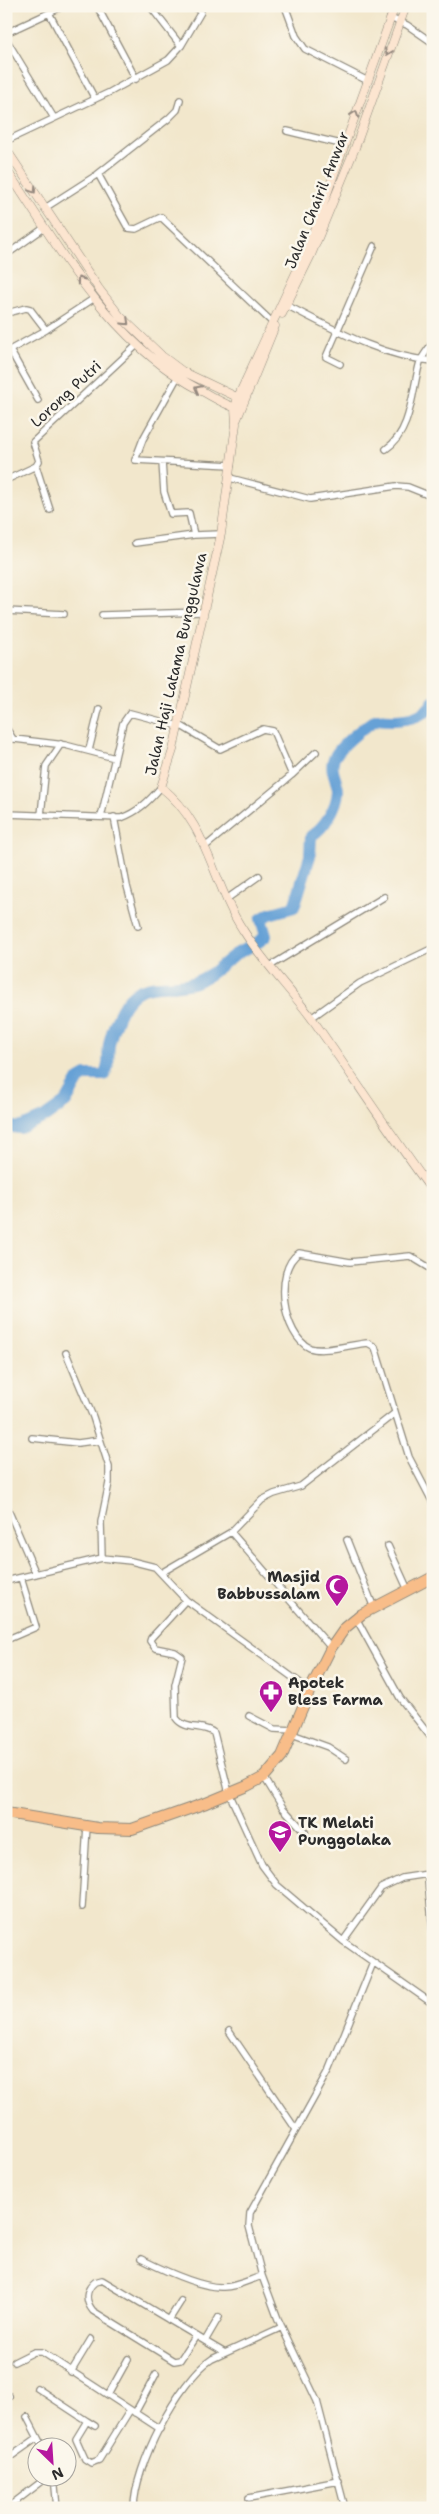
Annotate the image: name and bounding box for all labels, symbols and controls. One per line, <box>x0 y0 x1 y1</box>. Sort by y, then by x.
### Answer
one-way arrow <box>384 47 394 56</box>
one-way arrow <box>349 110 359 119</box>
street label: Jalan Chairil Anwar <box>280 128 354 272</box>
one-way arrow <box>27 184 36 194</box>
one-way arrow <box>77 276 86 285</box>
one-way arrow <box>121 317 130 326</box>
street label: Lorong Putri <box>26 356 106 432</box>
one-way arrow <box>194 385 203 395</box>
street label: Jalan Haji Latama Bunggulawa <box>141 550 212 778</box>
place label: Masjid Babbussalam <box>217 1567 320 1604</box>
mosque icon: Masjid Babbussalam <box>324 1573 350 1607</box>
place label: Apotek Bless Farma <box>288 1673 384 1710</box>
pharmacy icon: Apotek Bless Farma <box>258 1679 284 1713</box>
place label: TK Melati Punggolaka <box>298 1813 392 1850</box>
school or university icon: TK Melati Punggolaka <box>267 1819 293 1853</box>
north arrow <box>28 2436 78 2486</box>
text: N <box>49 2463 66 2484</box>

